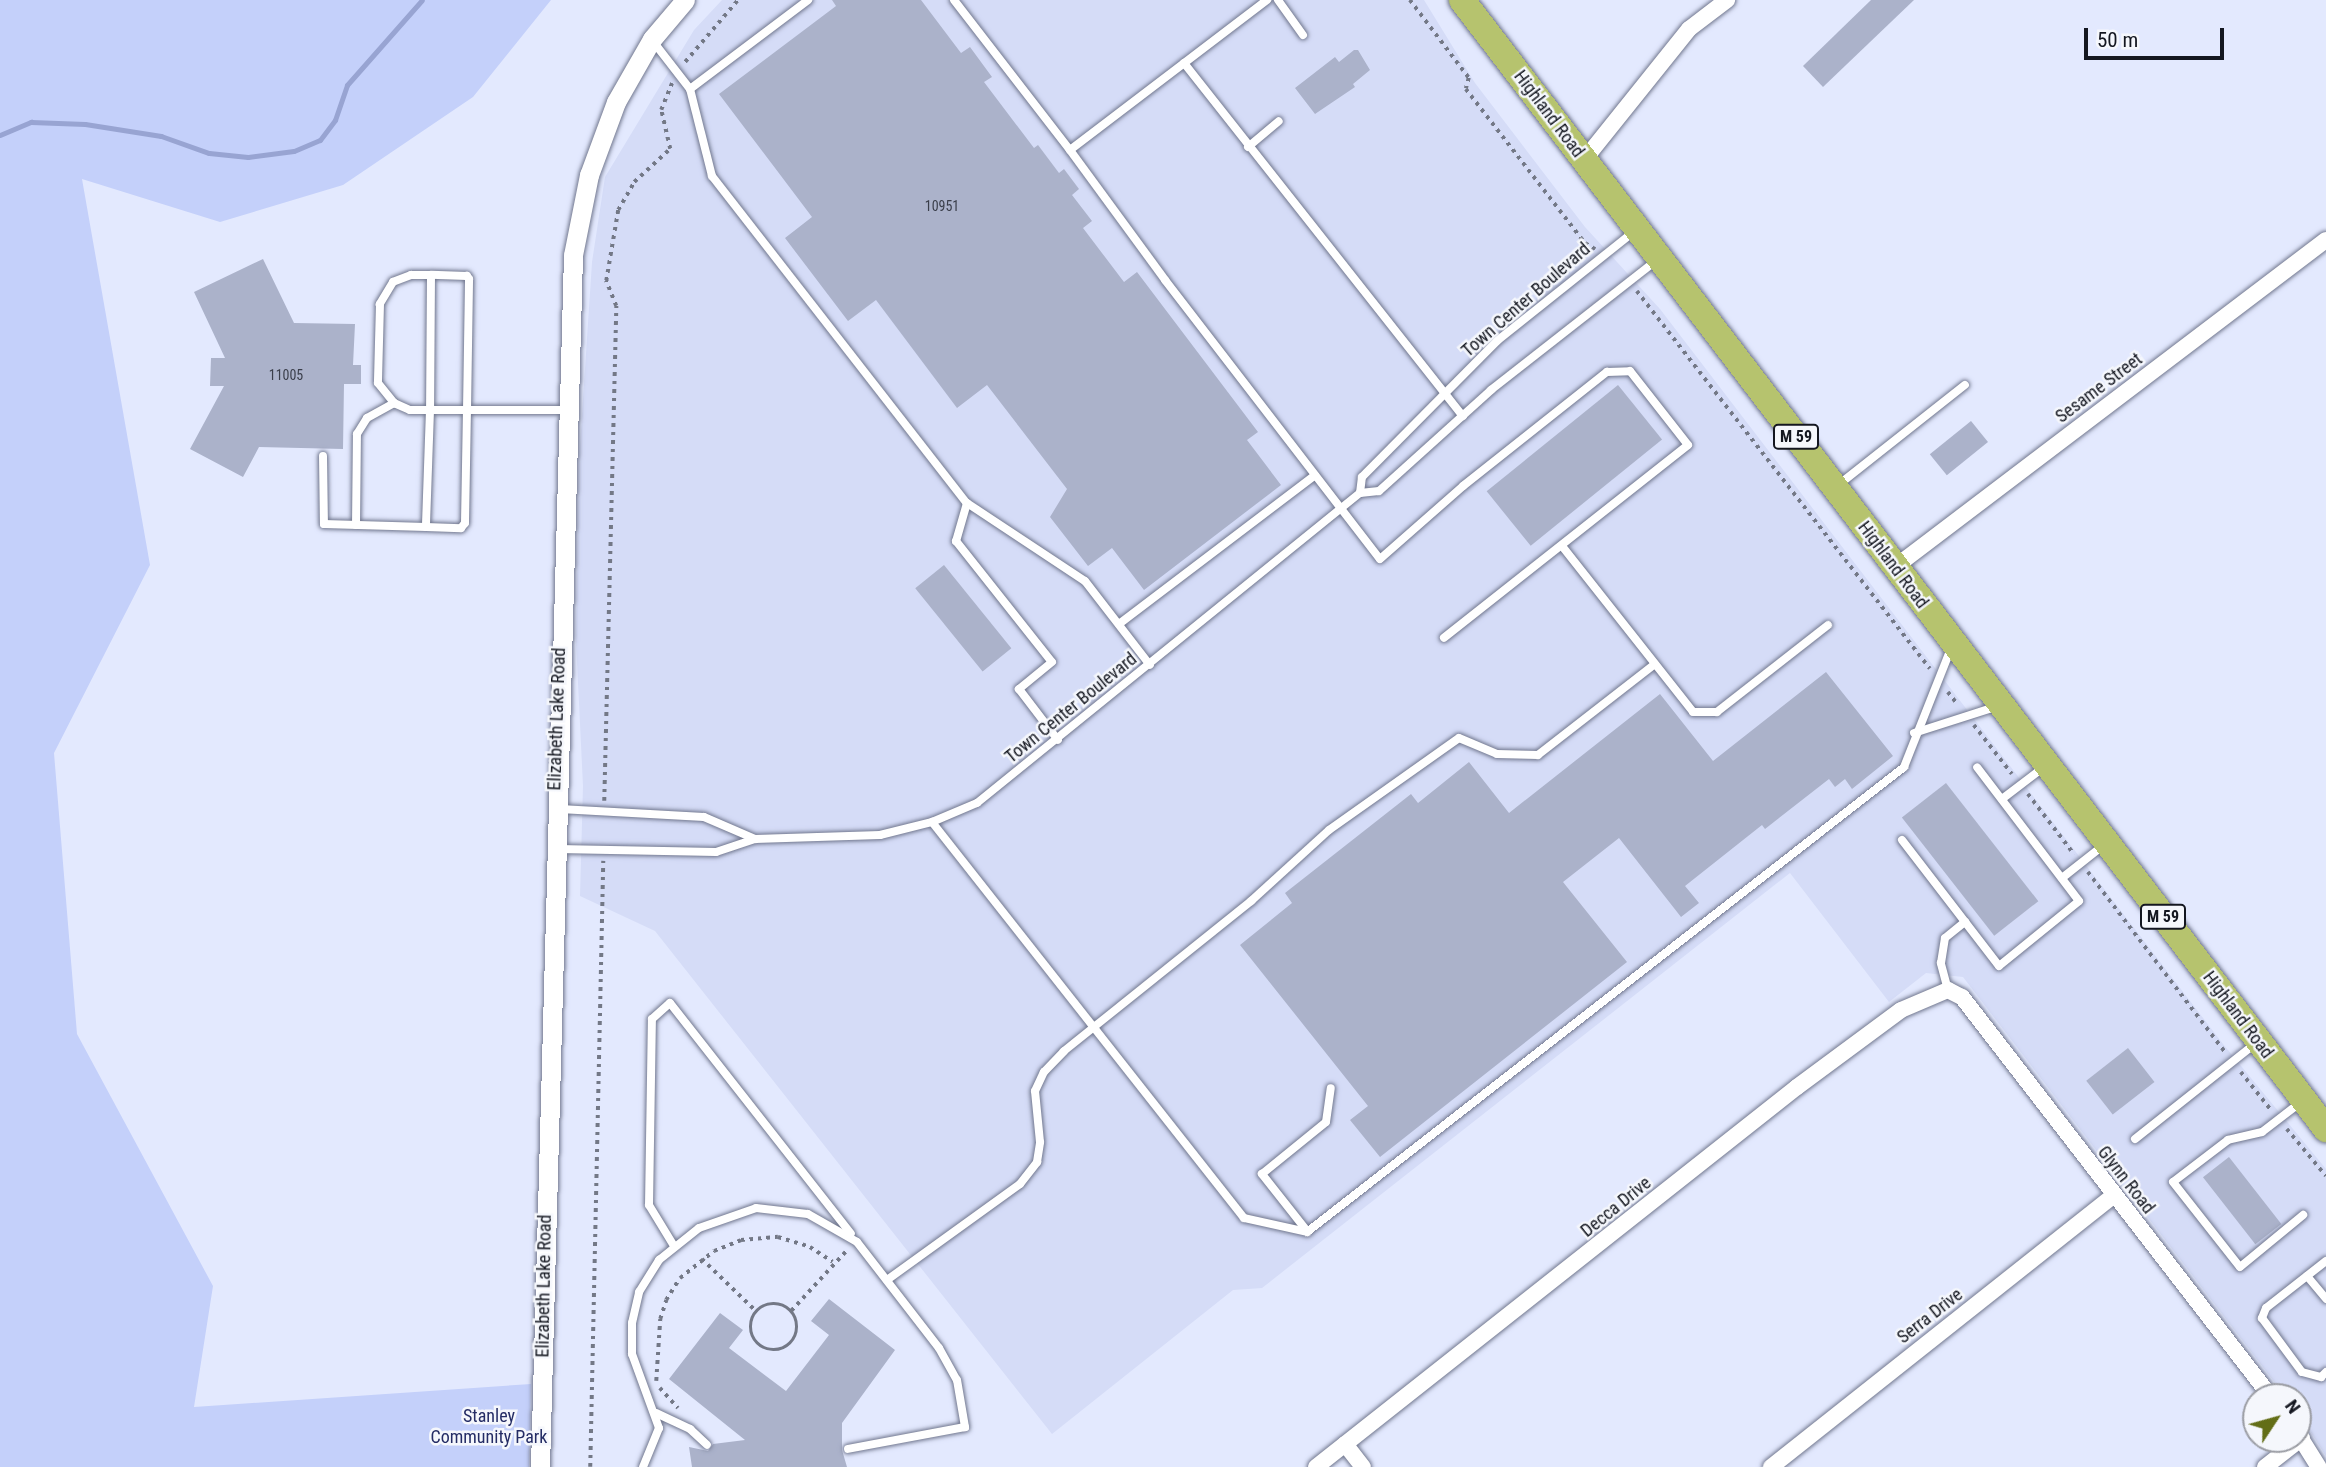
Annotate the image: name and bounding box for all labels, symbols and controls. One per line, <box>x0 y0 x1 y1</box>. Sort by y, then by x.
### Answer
scale bar <box>2088 14 2228 58</box>
text: 50 m <box>2097 28 2138 52</box>
street label: Highland Road <box>1509 66 1589 162</box>
house number: 10951 <box>925 198 959 214</box>
street label: Town Center Boulevard <box>1457 238 1595 362</box>
street label: Sesame Street <box>2051 348 2147 428</box>
house number: 11005 <box>269 367 303 383</box>
road number: M 59 <box>1772 424 1820 450</box>
street label: Highland Road <box>1853 517 1933 613</box>
street label: Elizabeth Lake Road <box>544 647 570 791</box>
street label: Town Center Boulevard <box>1001 648 1141 768</box>
road number: M 59 <box>2138 904 2188 930</box>
street label: Highland Road <box>2198 967 2278 1063</box>
street label: Glynn Road <box>2093 1142 2159 1218</box>
street label: Decca Drive <box>1577 1172 1655 1242</box>
street label: Elizabeth Lake Road <box>532 1214 556 1358</box>
street label: Serra Drive <box>1893 1284 1967 1348</box>
north arrow <box>2242 1383 2312 1453</box>
text: N <box>2280 1395 2305 1418</box>
park label: Stanley Community Park <box>431 1406 547 1448</box>

